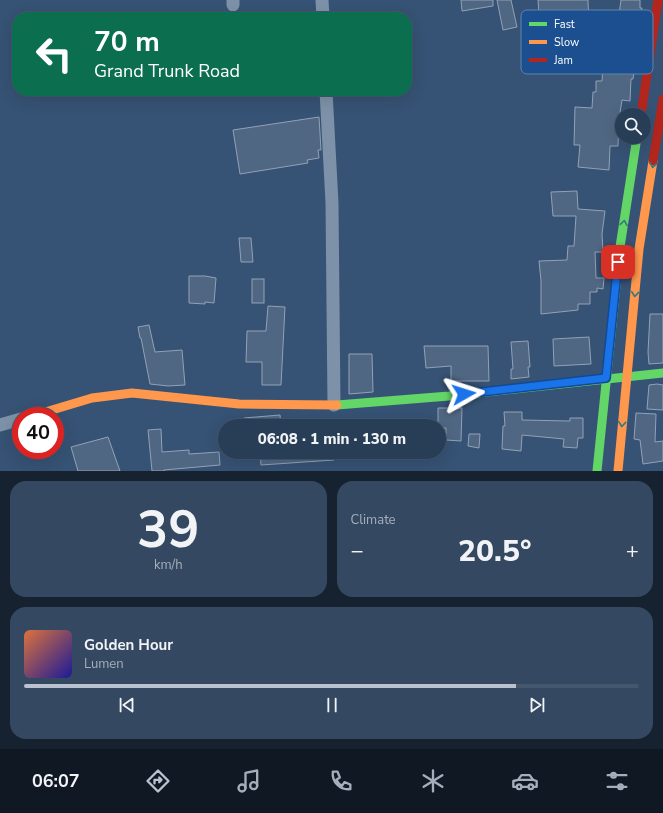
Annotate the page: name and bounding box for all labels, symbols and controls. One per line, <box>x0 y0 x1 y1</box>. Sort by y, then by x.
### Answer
legend <box>521 10 653 74</box>
text: Fast <box>554 17 575 32</box>
text: 70 m <box>94 23 160 61</box>
icon: left <box>28 28 80 80</box>
text: Slow <box>554 35 579 50</box>
text: Jam <box>553 53 573 68</box>
text: Grand Trunk Road <box>94 59 240 83</box>
map controls <box>615 108 651 144</box>
button: search <box>615 108 651 144</box>
one-way arrow <box>649 162 658 169</box>
one-way arrow <box>619 220 627 227</box>
pin <box>601 245 635 279</box>
icon: arrive <box>607 251 629 273</box>
one-way arrow <box>631 291 640 297</box>
position arrow <box>443 373 485 415</box>
speed limit sign: 40 <box>12 407 64 459</box>
one-way arrow <box>618 420 627 427</box>
text: 06:08 · 1 min · 130 m <box>258 429 406 449</box>
text: 39 <box>137 494 199 565</box>
text: Climate <box>351 511 396 529</box>
text: 20.5° <box>458 531 531 572</box>
text: − <box>351 536 364 566</box>
text: + <box>626 536 639 566</box>
text: km/h <box>154 556 183 574</box>
text: Golden Hour <box>84 635 173 655</box>
text: Lumen <box>84 655 124 673</box>
icon: previous <box>116 694 138 716</box>
icon: pause <box>321 694 343 716</box>
icon: next <box>526 694 548 716</box>
icon: directions <box>144 767 172 795</box>
icon: music <box>235 767 263 795</box>
icon: phone <box>327 767 355 795</box>
icon: climate <box>419 767 447 795</box>
icon: car <box>511 767 539 795</box>
icon: filters <box>603 767 631 795</box>
text: 06:07 <box>32 769 80 793</box>

